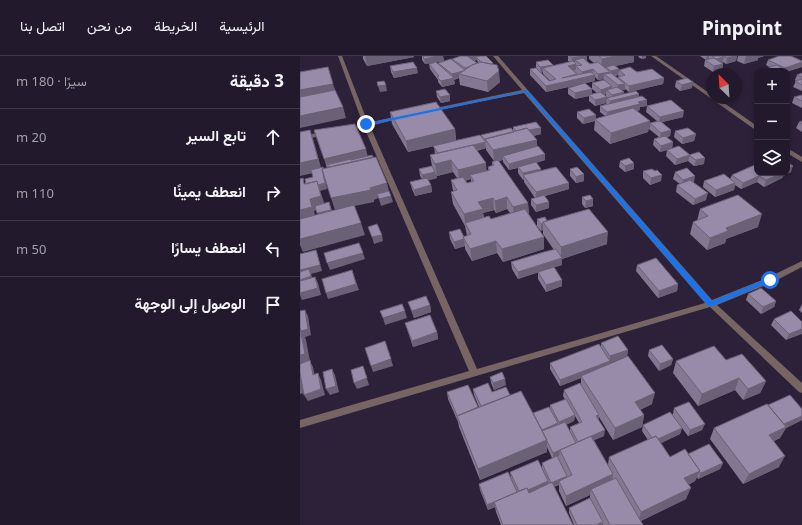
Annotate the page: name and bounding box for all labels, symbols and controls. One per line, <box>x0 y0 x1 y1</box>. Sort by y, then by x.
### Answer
text: Pinpoint <box>702 15 782 41</box>
text: اتصل بنا <box>20 16 65 35</box>
text: من نحن <box>87 16 132 35</box>
text: الخريطة <box>154 16 197 35</box>
text: الرئيسية <box>219 16 265 35</box>
north arrow <box>706 68 742 104</box>
map controls <box>754 68 790 176</box>
button: + <box>754 68 790 104</box>
text: 3 دقيقة <box>230 69 284 92</box>
text: سيرًا · 180 m <box>16 72 87 90</box>
button: − <box>754 104 790 140</box>
route end <box>357 115 375 133</box>
text: تابع السير <box>186 125 246 145</box>
icon: ahead <box>262 126 284 148</box>
text: 20 m <box>16 128 46 146</box>
button: layers <box>754 140 790 176</box>
text: انعطف يمينًا <box>173 181 246 201</box>
icon: right <box>262 182 284 204</box>
text: 110 m <box>16 184 54 202</box>
text: انعطف يسارًا <box>171 237 246 257</box>
icon: left <box>262 238 284 260</box>
text: 50 m <box>16 240 46 258</box>
route start <box>761 271 779 289</box>
text: الوصول إلى الوجهة <box>135 293 246 313</box>
icon: arrive <box>262 294 284 316</box>

